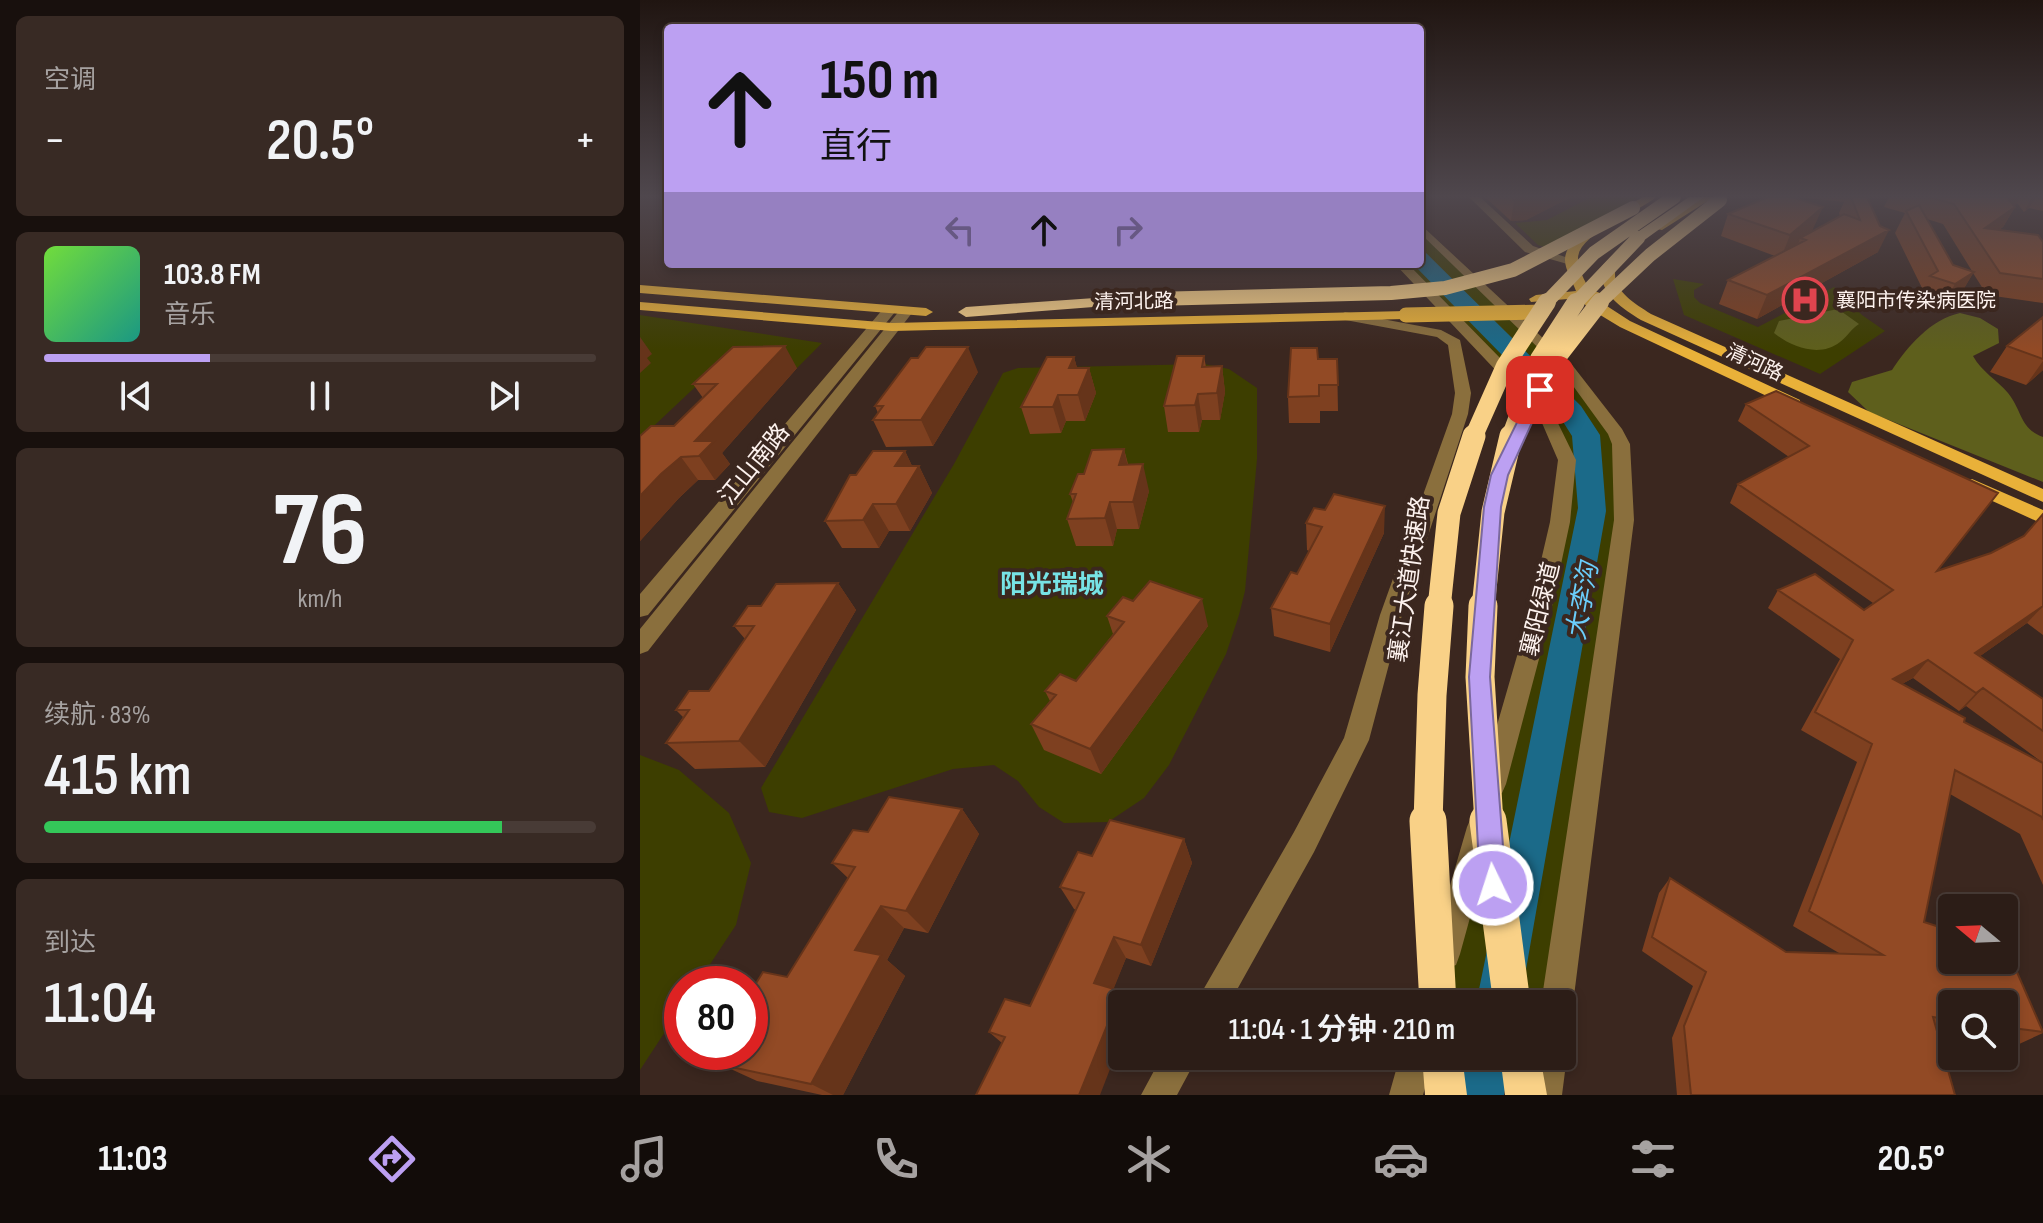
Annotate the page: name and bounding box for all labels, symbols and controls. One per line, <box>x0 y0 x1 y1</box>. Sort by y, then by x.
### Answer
text: 150 m <box>820 48 939 115</box>
icon: ahead <box>688 56 792 160</box>
text: 空调 <box>44 65 96 96</box>
text: 20.5° <box>266 105 374 177</box>
text: − <box>44 114 66 167</box>
text: + <box>574 114 596 167</box>
text: 直行 <box>820 126 892 169</box>
icon: left <box>938 208 982 252</box>
icon: ahead <box>1022 208 1066 252</box>
icon: right <box>1106 208 1150 252</box>
text: 103.8 FM <box>164 257 261 293</box>
hospital icon: 襄阳市传染病医院 <box>1781 276 1829 324</box>
street label: 清河北路 <box>1094 289 1174 315</box>
place label: 襄阳市传染病医院 <box>1836 289 1996 313</box>
text: 音乐 <box>164 300 216 331</box>
street label: 清河路 <box>1722 339 1787 386</box>
pin <box>1506 356 1574 424</box>
icon: arrive <box>1518 368 1562 412</box>
icon: previous <box>114 374 158 418</box>
icon: pause <box>298 374 342 418</box>
icon: next <box>482 374 526 418</box>
street label: 江山南路 <box>713 418 796 511</box>
text: 76 <box>273 469 367 594</box>
street label: 襄江大道快速路 <box>1383 494 1436 664</box>
water label: 大李沟 <box>1561 557 1606 642</box>
street label: 襄阳绿道 <box>1515 559 1566 659</box>
district label: 阳光瑞城 <box>1000 570 1104 601</box>
text: km/h <box>298 584 342 615</box>
text: 续航 · 83% <box>44 700 151 731</box>
text: 415 km <box>44 740 192 812</box>
position arrow <box>1451 843 1535 927</box>
north arrow <box>1938 894 2018 974</box>
map controls <box>1938 894 2018 1070</box>
text: 到达 <box>44 928 96 959</box>
speed limit sign: 80 <box>664 966 768 1070</box>
text: 11:04 <box>44 968 156 1040</box>
button: search <box>1938 990 2018 1070</box>
text: 11:04 · 1 分钟 · 210 m <box>1229 1012 1455 1048</box>
icon: directions <box>364 1131 420 1187</box>
icon: music <box>616 1131 672 1187</box>
icon: phone <box>868 1131 924 1187</box>
icon: climate <box>1121 1131 1177 1187</box>
icon: car <box>1373 1131 1429 1187</box>
icon: filters <box>1625 1131 1681 1187</box>
text: 11:03 <box>98 1138 168 1181</box>
text: 20.5° <box>1877 1138 1945 1181</box>

